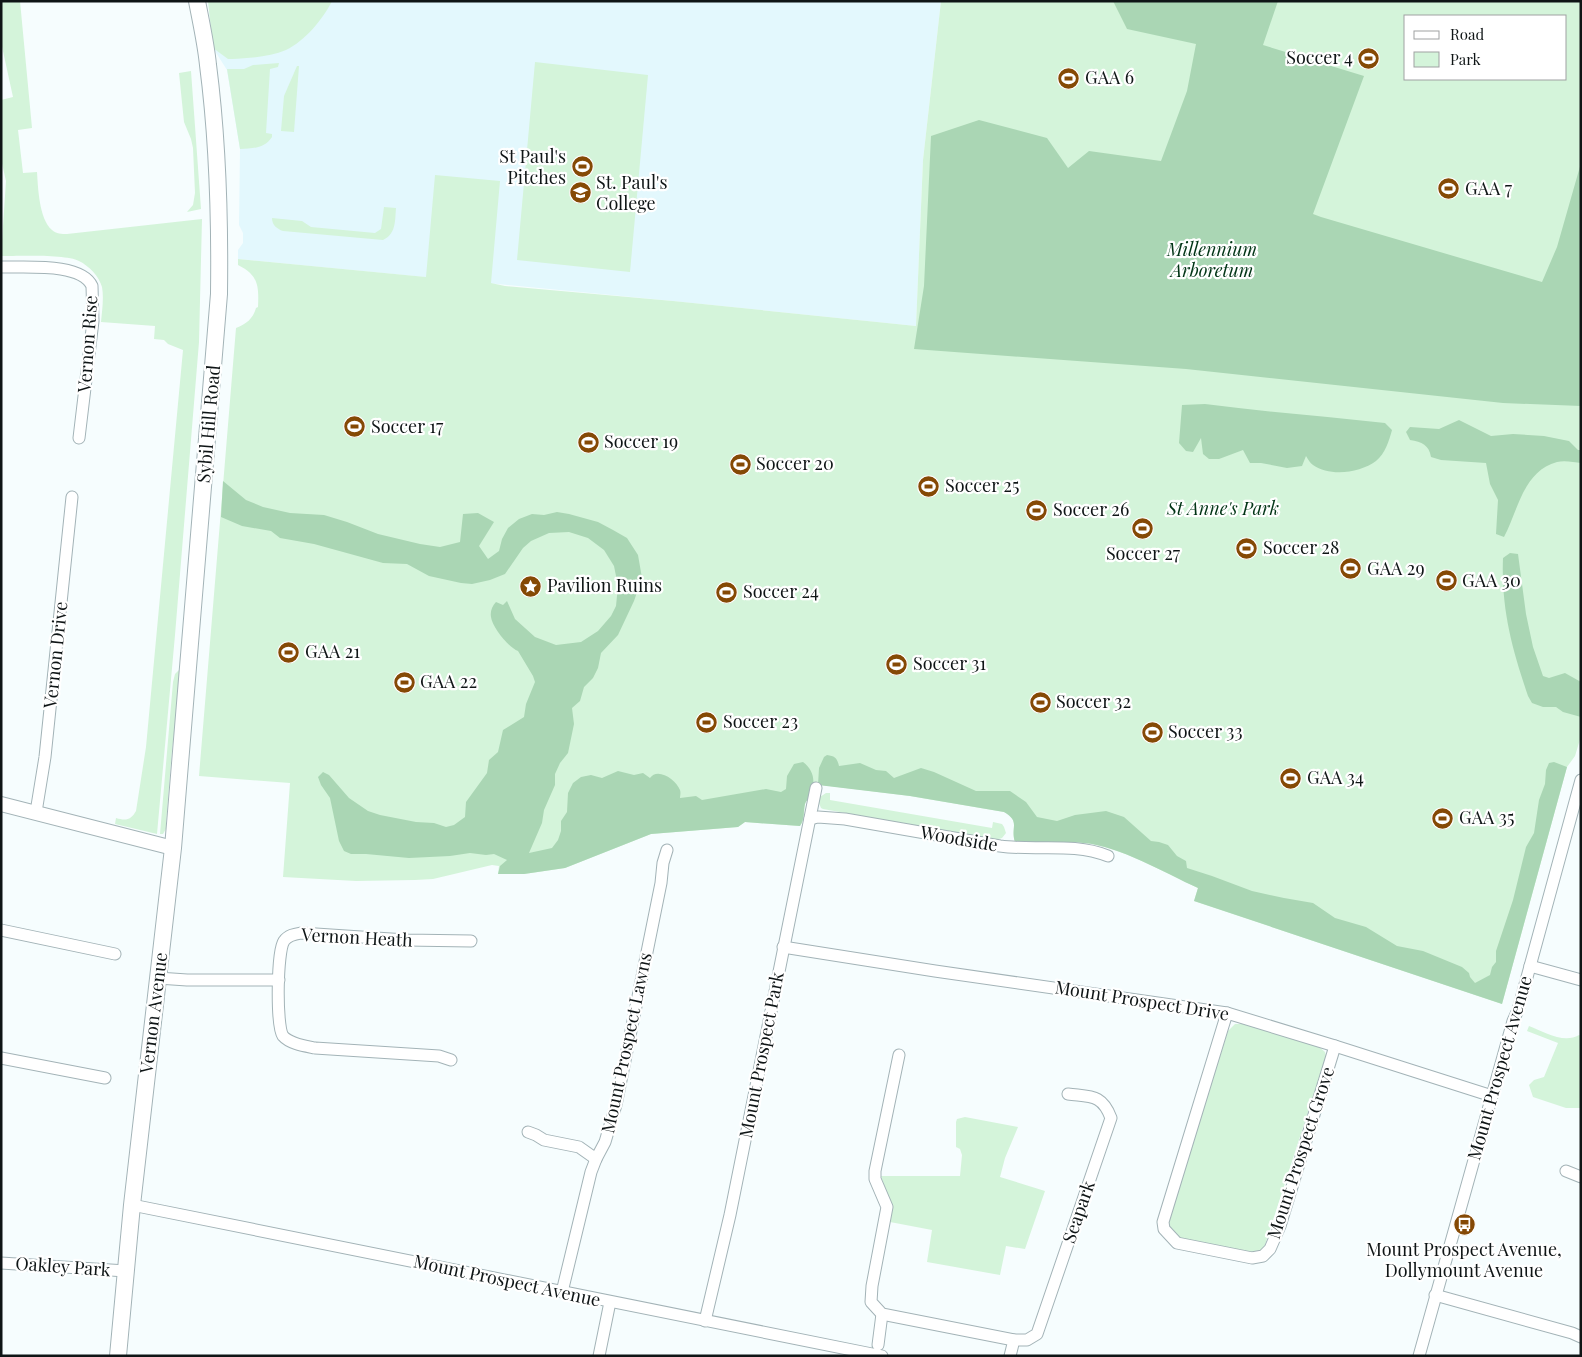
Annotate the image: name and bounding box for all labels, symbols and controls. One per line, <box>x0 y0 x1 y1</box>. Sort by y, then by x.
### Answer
legend <box>1404 15 1567 80</box>
text: Road <box>1450 24 1484 44</box>
place label: Soccer 4 <box>1286 45 1353 69</box>
sports icon: Soccer 4 <box>1357 46 1381 70</box>
text: Park <box>1450 49 1482 69</box>
place label: GAA 6 <box>1085 65 1134 89</box>
sports icon: GAA 6 <box>1057 66 1081 90</box>
place label: St Paul's Pitches <box>499 144 566 189</box>
sports icon: St Paul's Pitches <box>570 155 594 179</box>
place label: St. Paul's College <box>596 170 668 215</box>
place label: GAA 7 <box>1465 176 1513 200</box>
sports icon: GAA 7 <box>1437 177 1461 201</box>
school or university icon: St. Paul's College <box>568 181 592 205</box>
park label: Millennium Arboretum <box>1166 237 1257 282</box>
street label: Vernon Rise <box>72 295 102 394</box>
street label: Sybil Hill Road <box>191 363 225 484</box>
place label: Soccer 17 <box>371 414 444 438</box>
sports icon: Soccer 17 <box>343 415 367 439</box>
place label: Soccer 19 <box>604 429 678 453</box>
sports icon: Soccer 19 <box>576 430 600 454</box>
place label: Soccer 20 <box>756 451 834 475</box>
sports icon: Soccer 20 <box>728 452 752 476</box>
place label: Soccer 25 <box>945 473 1019 497</box>
sports icon: Soccer 25 <box>917 474 941 498</box>
park label: St Anne's Park <box>1166 496 1279 520</box>
place label: Soccer 26 <box>1053 497 1129 521</box>
sports icon: Soccer 26 <box>1025 498 1049 522</box>
sports icon: Soccer 27 <box>1131 517 1155 541</box>
place label: Soccer 28 <box>1263 535 1339 559</box>
sports icon: Soccer 28 <box>1235 536 1259 560</box>
place label: Soccer 27 <box>1106 541 1181 565</box>
place label: GAA 29 <box>1367 556 1425 580</box>
sports icon: GAA 29 <box>1339 557 1363 581</box>
place label: GAA 30 <box>1462 568 1521 592</box>
sports icon: GAA 30 <box>1434 569 1458 593</box>
place label: Pavilion Ruins <box>547 573 662 597</box>
place icon: Pavilion Ruins <box>519 574 543 598</box>
place label: Soccer 24 <box>743 579 819 603</box>
sports icon: Soccer 24 <box>715 580 739 604</box>
street label: Vernon Drive <box>37 600 73 710</box>
place label: GAA 21 <box>305 639 360 663</box>
sports icon: GAA 21 <box>277 640 301 664</box>
place label: Soccer 31 <box>913 651 986 675</box>
sports icon: Soccer 31 <box>885 652 909 676</box>
place label: GAA 22 <box>420 669 477 693</box>
sports icon: GAA 22 <box>392 670 416 694</box>
place label: Soccer 32 <box>1056 689 1131 713</box>
sports icon: Soccer 32 <box>1028 690 1052 714</box>
place label: Soccer 23 <box>723 709 798 733</box>
sports icon: Soccer 23 <box>695 710 719 734</box>
place label: Soccer 33 <box>1168 719 1243 743</box>
sports icon: Soccer 33 <box>1140 720 1164 744</box>
place label: GAA 34 <box>1307 765 1364 789</box>
sports icon: GAA 34 <box>1279 766 1303 790</box>
place label: GAA 35 <box>1459 805 1514 829</box>
sports icon: GAA 35 <box>1431 806 1455 830</box>
street label: Woodside <box>918 819 1000 857</box>
street label: Vernon Heath <box>300 922 414 952</box>
street label: Mount Prospect Lawns <box>595 950 657 1135</box>
street label: Vernon Avenue <box>134 951 172 1076</box>
street label: Mount Prospect Park <box>733 970 789 1140</box>
street label: Mount Prospect Avenue <box>1461 973 1537 1163</box>
street label: Mount Prospect Drive <box>1053 974 1231 1026</box>
street label: Mount Prospect Grove <box>1261 1064 1339 1242</box>
street label: Seapark <box>1056 1177 1100 1246</box>
bus stop icon: Mount Prospect Avenue, Dollymount Avenue <box>1452 1213 1476 1237</box>
place label: Mount Prospect Avenue, Dollymount Avenue <box>1366 1237 1562 1282</box>
street label: Mount Prospect Avenue <box>411 1248 603 1312</box>
street label: Oakley Park <box>15 1251 112 1281</box>

